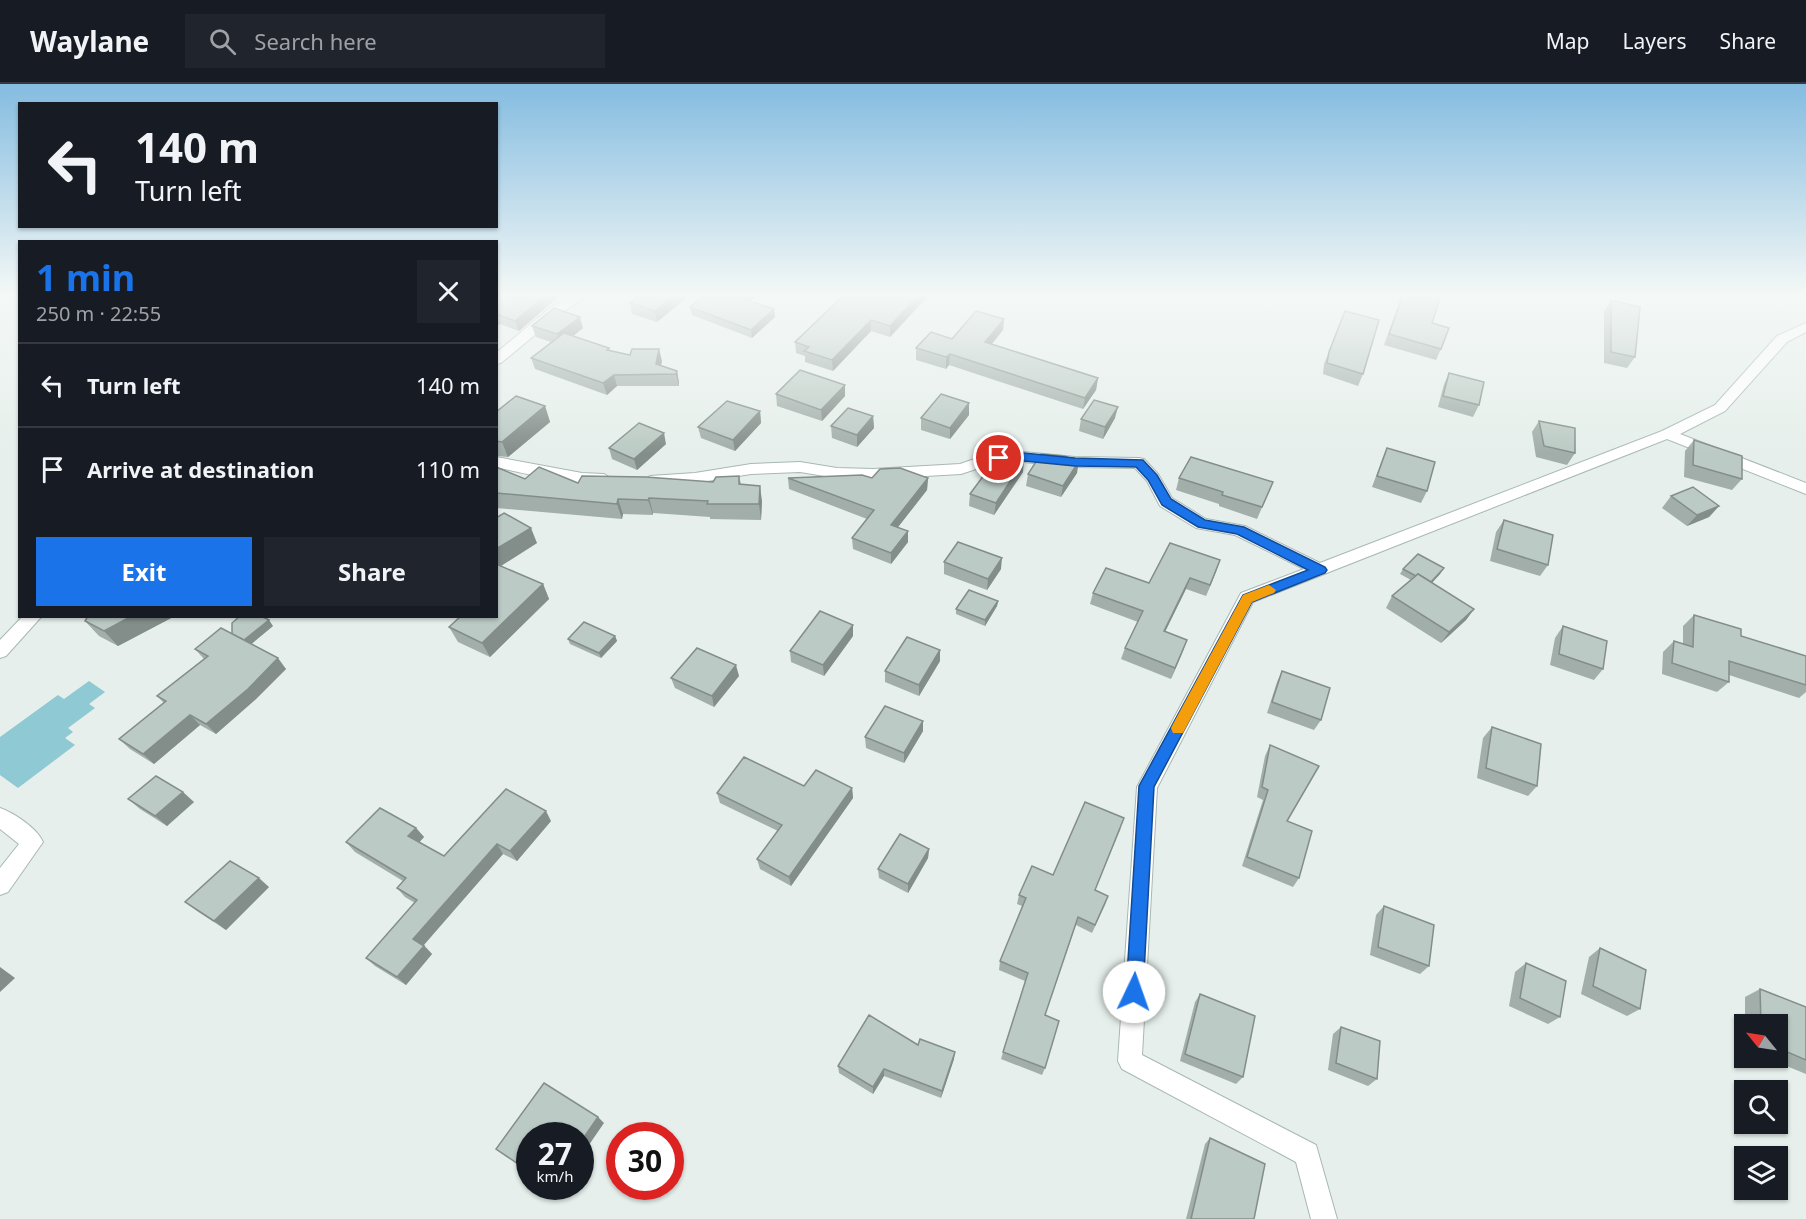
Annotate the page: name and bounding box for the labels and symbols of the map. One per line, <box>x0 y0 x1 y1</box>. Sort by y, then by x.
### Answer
pin <box>973 432 1024 483</box>
position arrow <box>1102 960 1166 1024</box>
north arrow <box>1734 1014 1788 1068</box>
speed limit sign: 30 <box>606 1122 684 1200</box>

